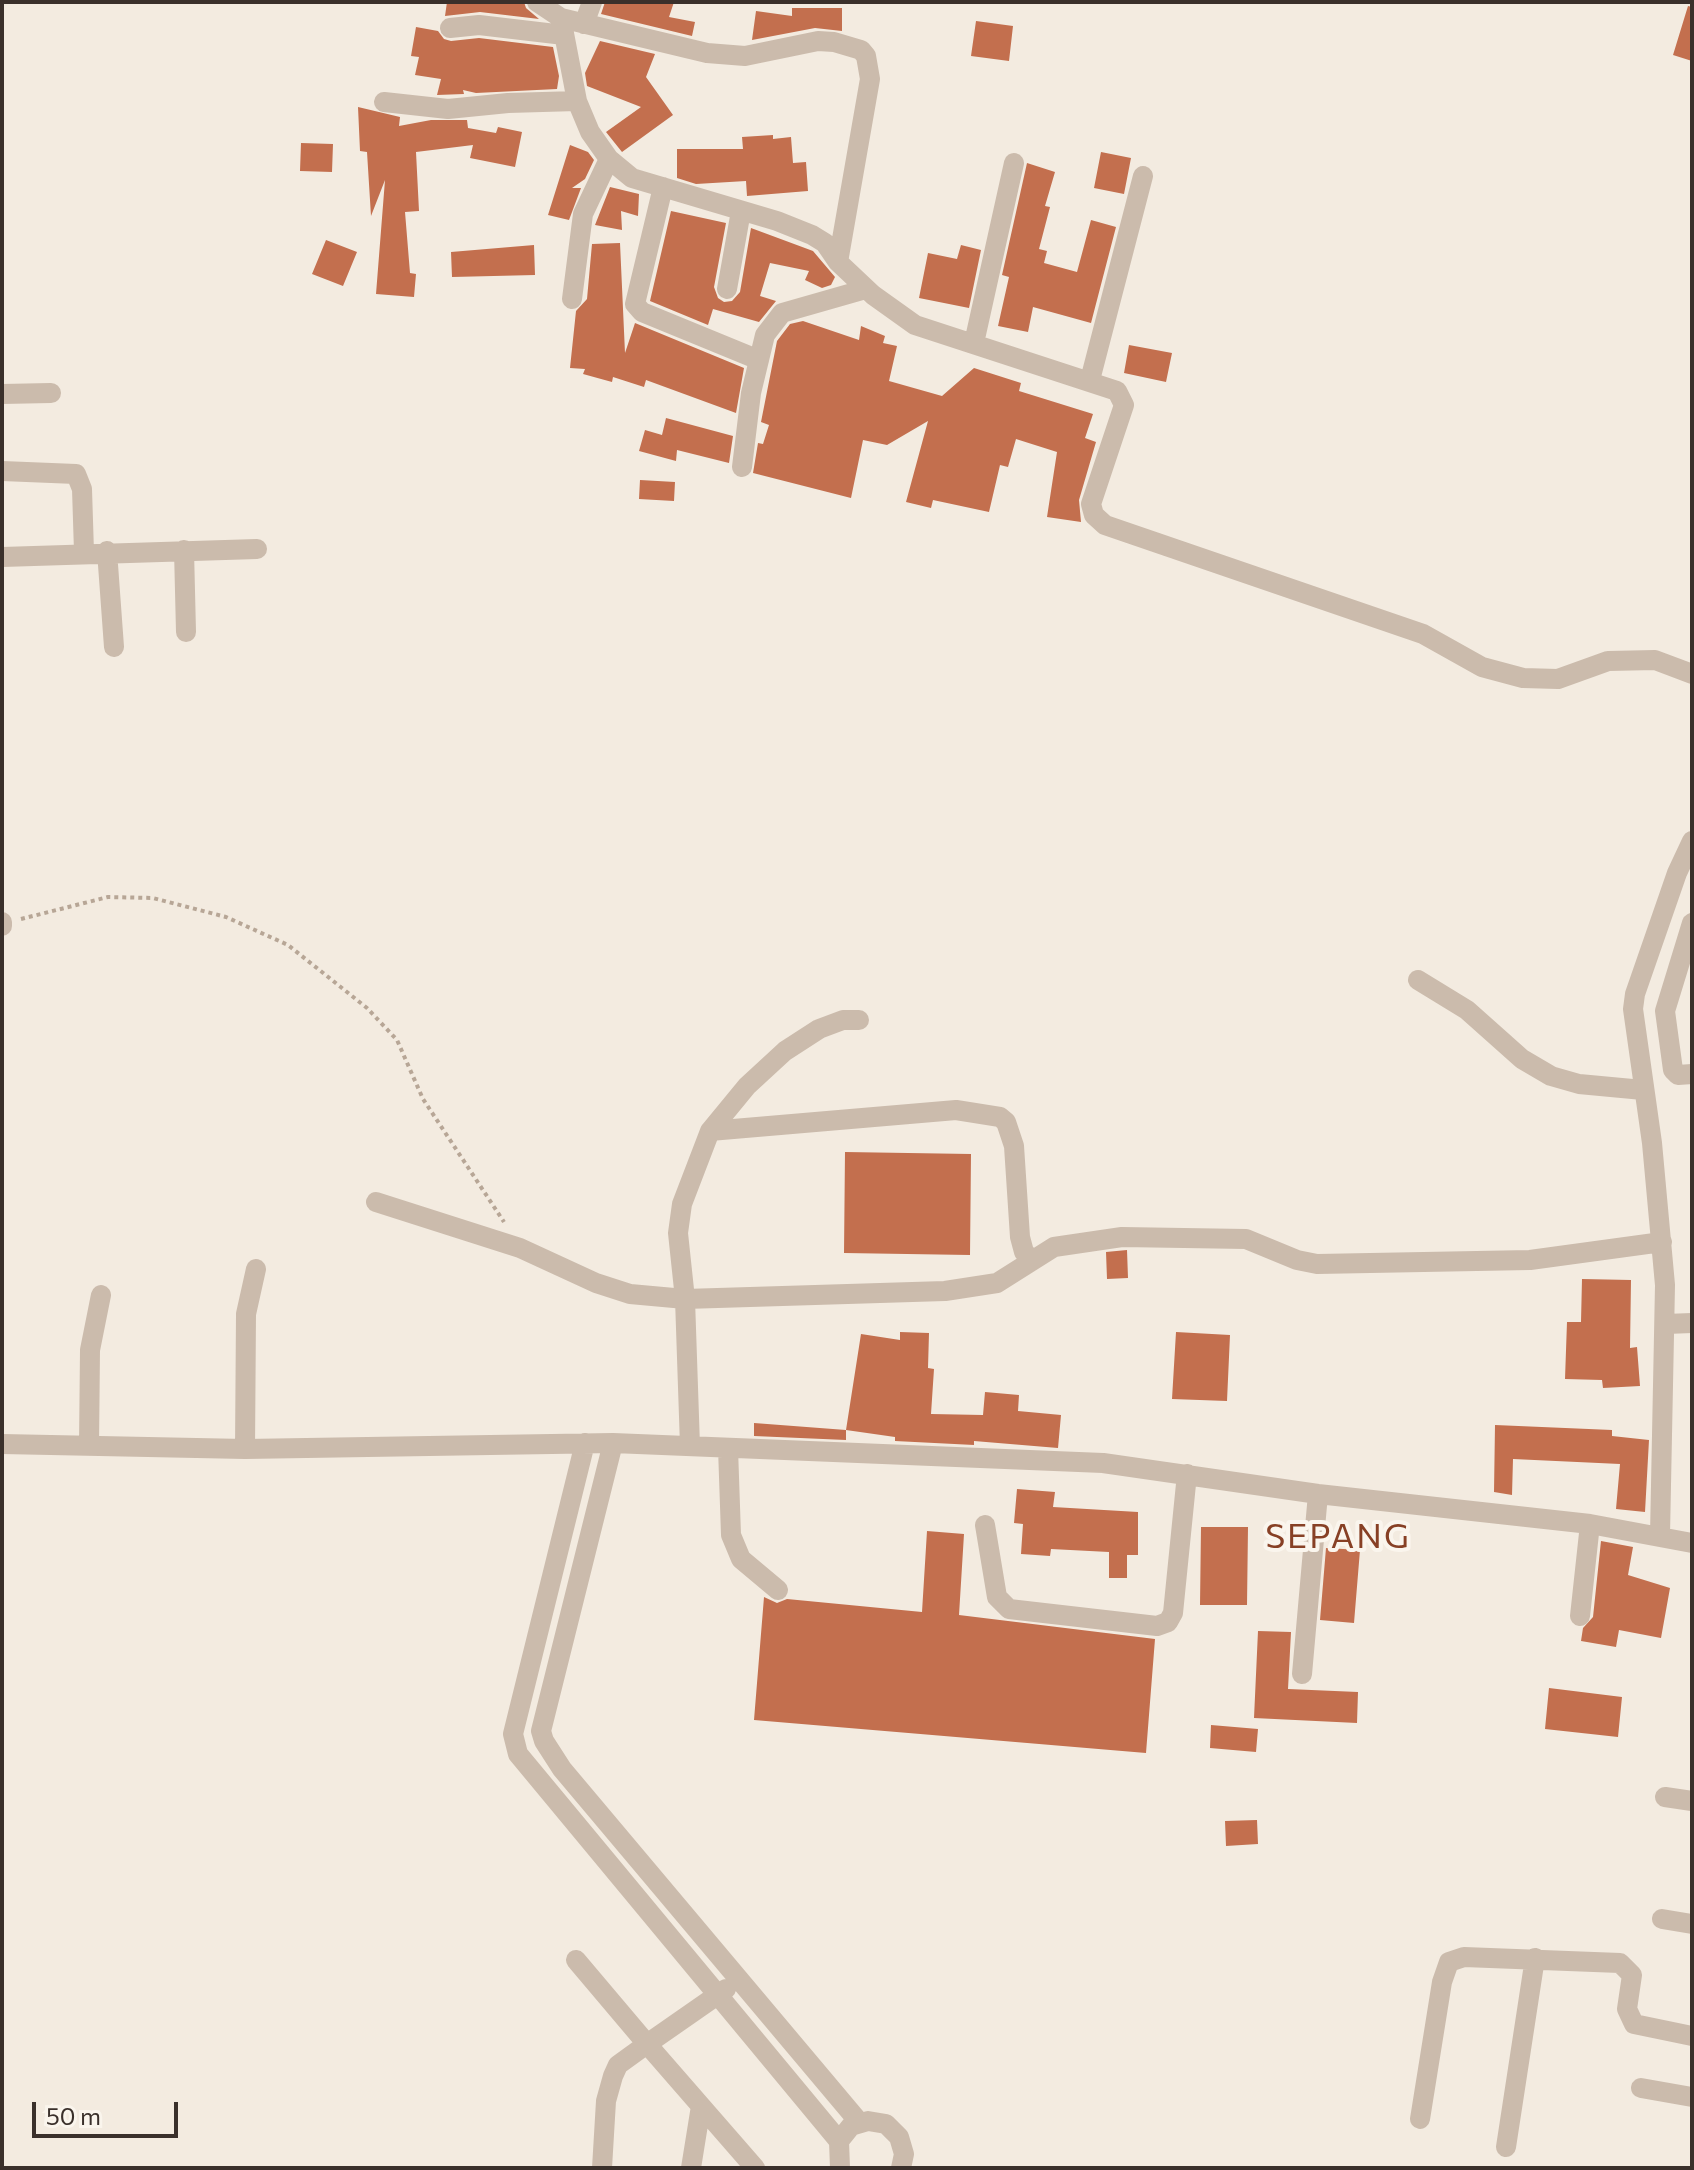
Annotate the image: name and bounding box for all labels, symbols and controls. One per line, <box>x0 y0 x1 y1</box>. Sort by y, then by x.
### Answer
district label: SEPANG <box>1265 1517 1411 1557</box>
scale bar <box>36 2086 182 2136</box>
text: 50 m <box>46 2101 101 2130</box>

